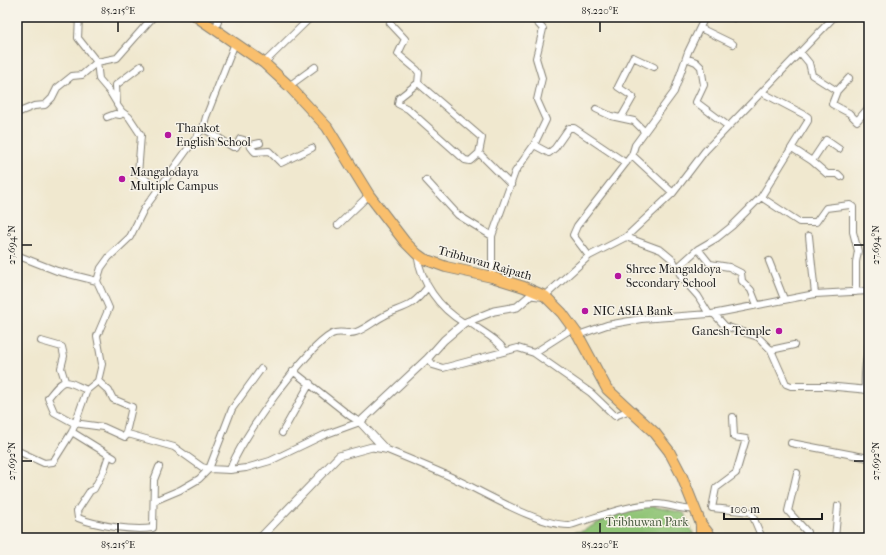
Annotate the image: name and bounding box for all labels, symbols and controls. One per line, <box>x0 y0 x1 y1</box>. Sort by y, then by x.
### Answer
text: 85.215°E <box>101 5 135 17</box>
text: 85.220°E <box>582 5 618 17</box>
place label: Thankot English School <box>176 121 251 149</box>
marker: Thankot English School <box>163 130 173 140</box>
place label: Mangalodaya Multiple Campus <box>130 165 219 193</box>
marker: Mangalodaya Multiple Campus <box>117 174 127 184</box>
text: 27.694°N <box>6 225 18 265</box>
text: 27.694°N <box>870 225 882 265</box>
street label: Tribhuvan Rajpath <box>437 243 534 283</box>
place label: Shree Mangaldoya Secondary School <box>626 262 722 290</box>
marker: Shree Mangaldoya Secondary School <box>613 271 623 281</box>
place label: NIC ASIA Bank <box>593 304 674 318</box>
marker: NIC ASIA Bank <box>580 306 590 316</box>
place label: Ganesh Temple <box>692 324 771 338</box>
marker: Ganesh Temple <box>774 326 784 336</box>
text: 27.692°N <box>6 441 18 480</box>
text: 27.692°N <box>870 441 882 480</box>
scale bar <box>724 495 822 521</box>
text: 100 m <box>730 502 760 516</box>
park label: Tribhuwan Park <box>605 515 689 529</box>
text: 85.215°E <box>101 539 135 551</box>
text: 85.220°E <box>582 539 618 551</box>

